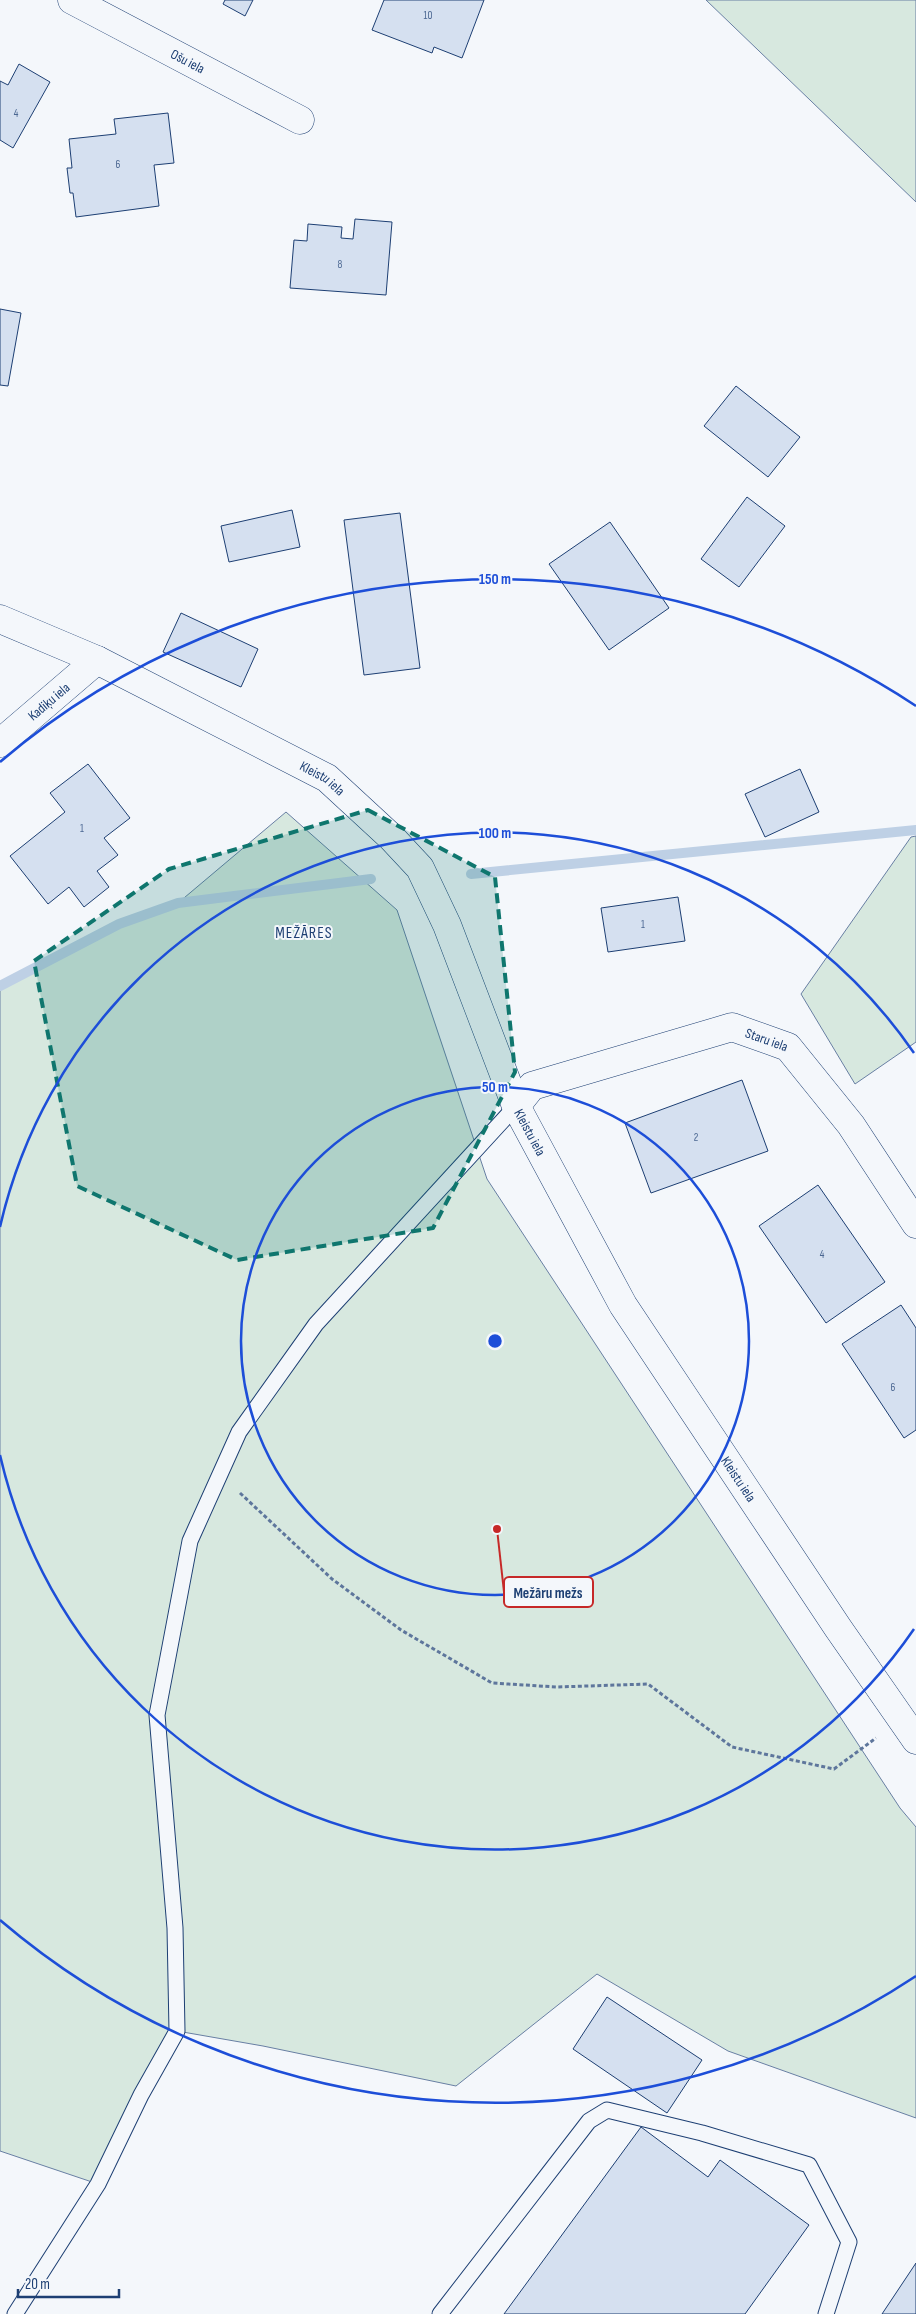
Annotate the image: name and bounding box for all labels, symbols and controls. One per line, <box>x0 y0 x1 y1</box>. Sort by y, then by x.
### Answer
house number: 10 <box>424 9 432 22</box>
street label: Ošu iela <box>168 45 208 77</box>
house number: 4 <box>14 107 19 120</box>
house number: 6 <box>116 158 121 171</box>
house number: 8 <box>338 258 343 271</box>
text: 150 m <box>479 570 511 589</box>
street label: Kadiķu iela <box>25 679 73 724</box>
street label: Kleistu iela <box>297 758 348 799</box>
house number: 1 <box>80 822 84 835</box>
text: 100 m <box>479 824 511 843</box>
house number: 1 <box>641 918 645 931</box>
district label: MEŽĀRES <box>275 924 333 943</box>
street label: Staru iela <box>743 1024 790 1055</box>
text: 50 m <box>482 1078 508 1097</box>
street label: Kleistu iela <box>510 1106 549 1159</box>
house number: 2 <box>694 1131 699 1144</box>
house number: 4 <box>820 1248 825 1261</box>
centre of rings <box>486 1332 504 1350</box>
house number: 6 <box>891 1381 896 1394</box>
street label: Kleistu iela <box>717 1453 760 1505</box>
callout: Mežāru mežs <box>504 1577 593 1607</box>
text: Mežāru mežs <box>513 1584 583 1603</box>
scale bar <box>18 2266 119 2298</box>
text: 20 m <box>25 2275 50 2294</box>

